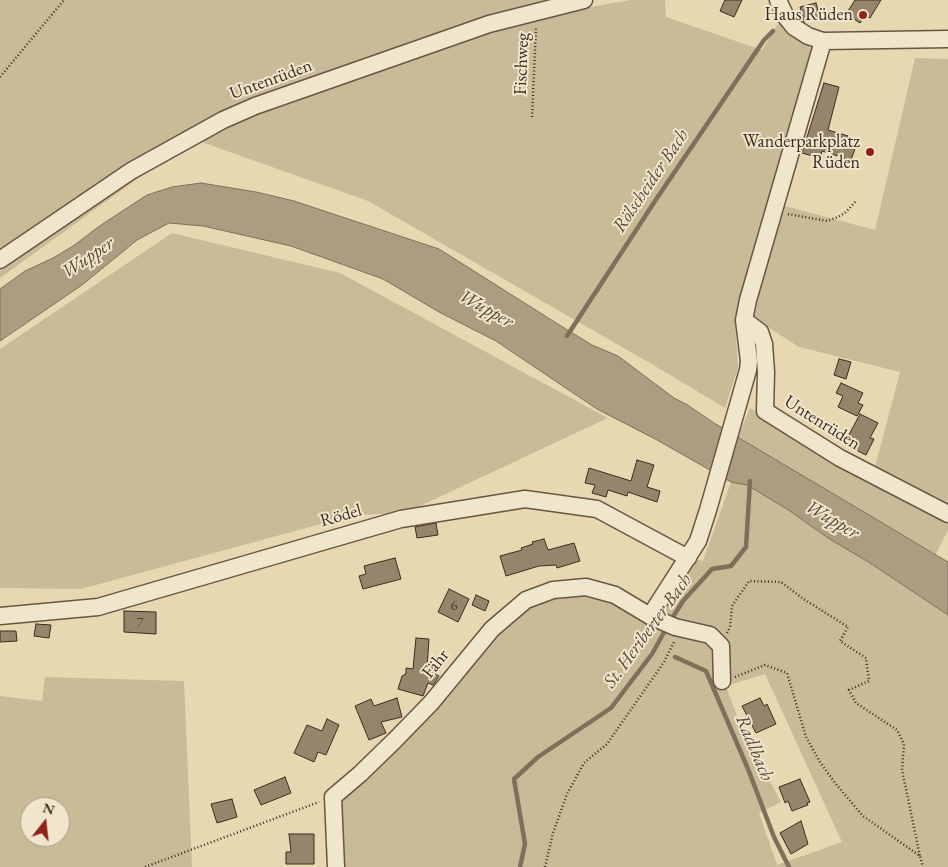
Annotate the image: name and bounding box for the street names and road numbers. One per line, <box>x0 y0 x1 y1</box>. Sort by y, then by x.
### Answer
street label: Fischweg <box>510 32 534 96</box>
street label: Untenrüden <box>227 55 315 105</box>
street label: Untenrüden <box>780 391 864 455</box>
street label: Rödel <box>318 500 364 532</box>
street label: Fähr <box>418 645 454 683</box>

